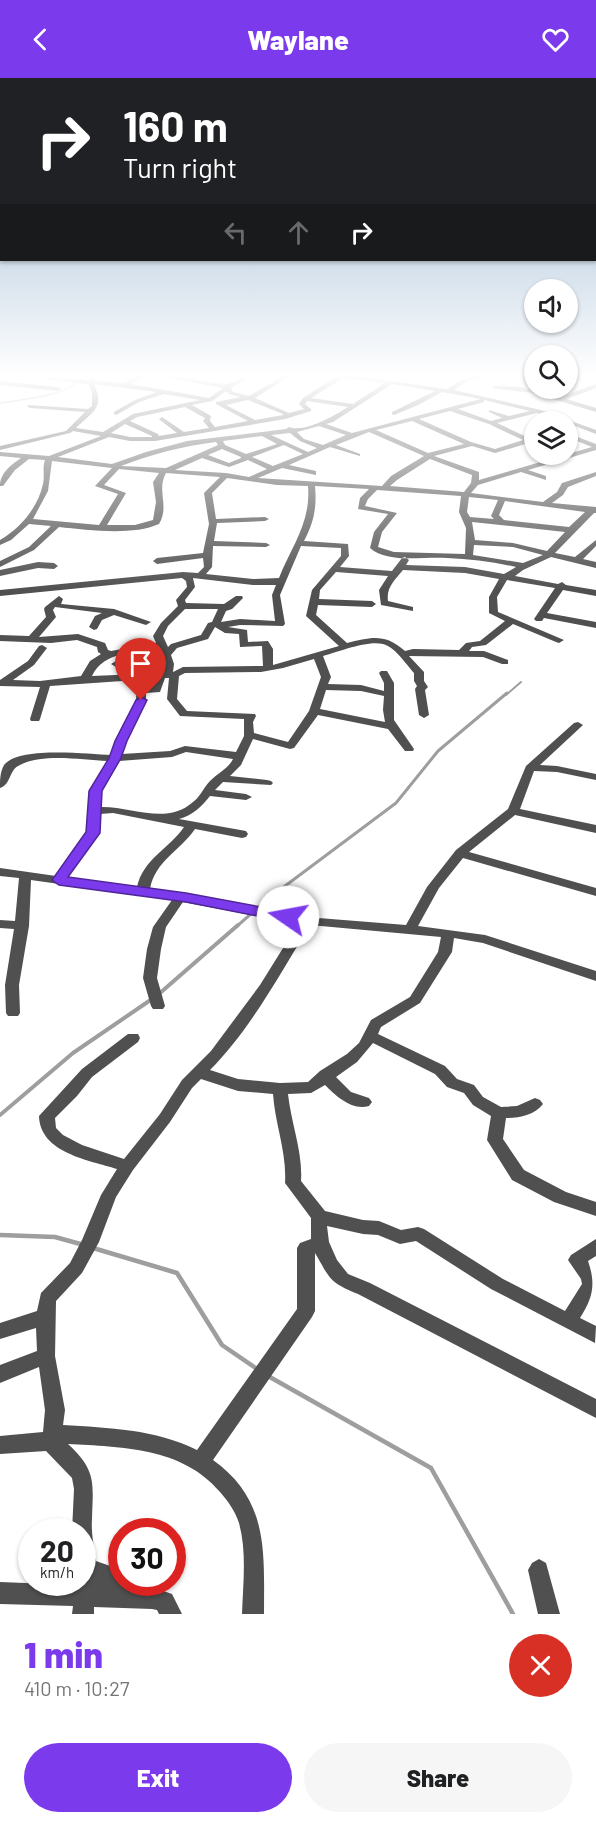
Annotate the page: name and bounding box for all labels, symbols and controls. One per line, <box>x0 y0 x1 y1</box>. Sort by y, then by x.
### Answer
icon: back <box>24 23 57 56</box>
text: Waylane <box>247 23 349 55</box>
icon: heart <box>539 23 572 56</box>
text: 160 m <box>123 100 228 150</box>
icon: right <box>24 102 102 180</box>
text: Turn right <box>123 151 237 183</box>
icon: left <box>219 216 252 249</box>
icon: ahead <box>282 216 315 249</box>
icon: right <box>345 216 378 249</box>
map controls <box>524 279 578 465</box>
button: sound <box>524 279 578 333</box>
button: search <box>524 345 578 399</box>
button: layers <box>524 411 578 465</box>
pin <box>115 638 166 700</box>
icon: arrive <box>124 647 157 680</box>
position arrow <box>256 885 320 949</box>
speed limit sign: 30 <box>108 1518 186 1596</box>
text: 20 <box>40 1532 74 1568</box>
text: km/h <box>40 1563 74 1581</box>
text: 1 min <box>24 1632 103 1675</box>
button: close <box>509 1634 572 1697</box>
text: 410 m · 10:27 <box>24 1676 129 1700</box>
button: Exit <box>24 1743 292 1812</box>
button: Share <box>304 1743 572 1812</box>

